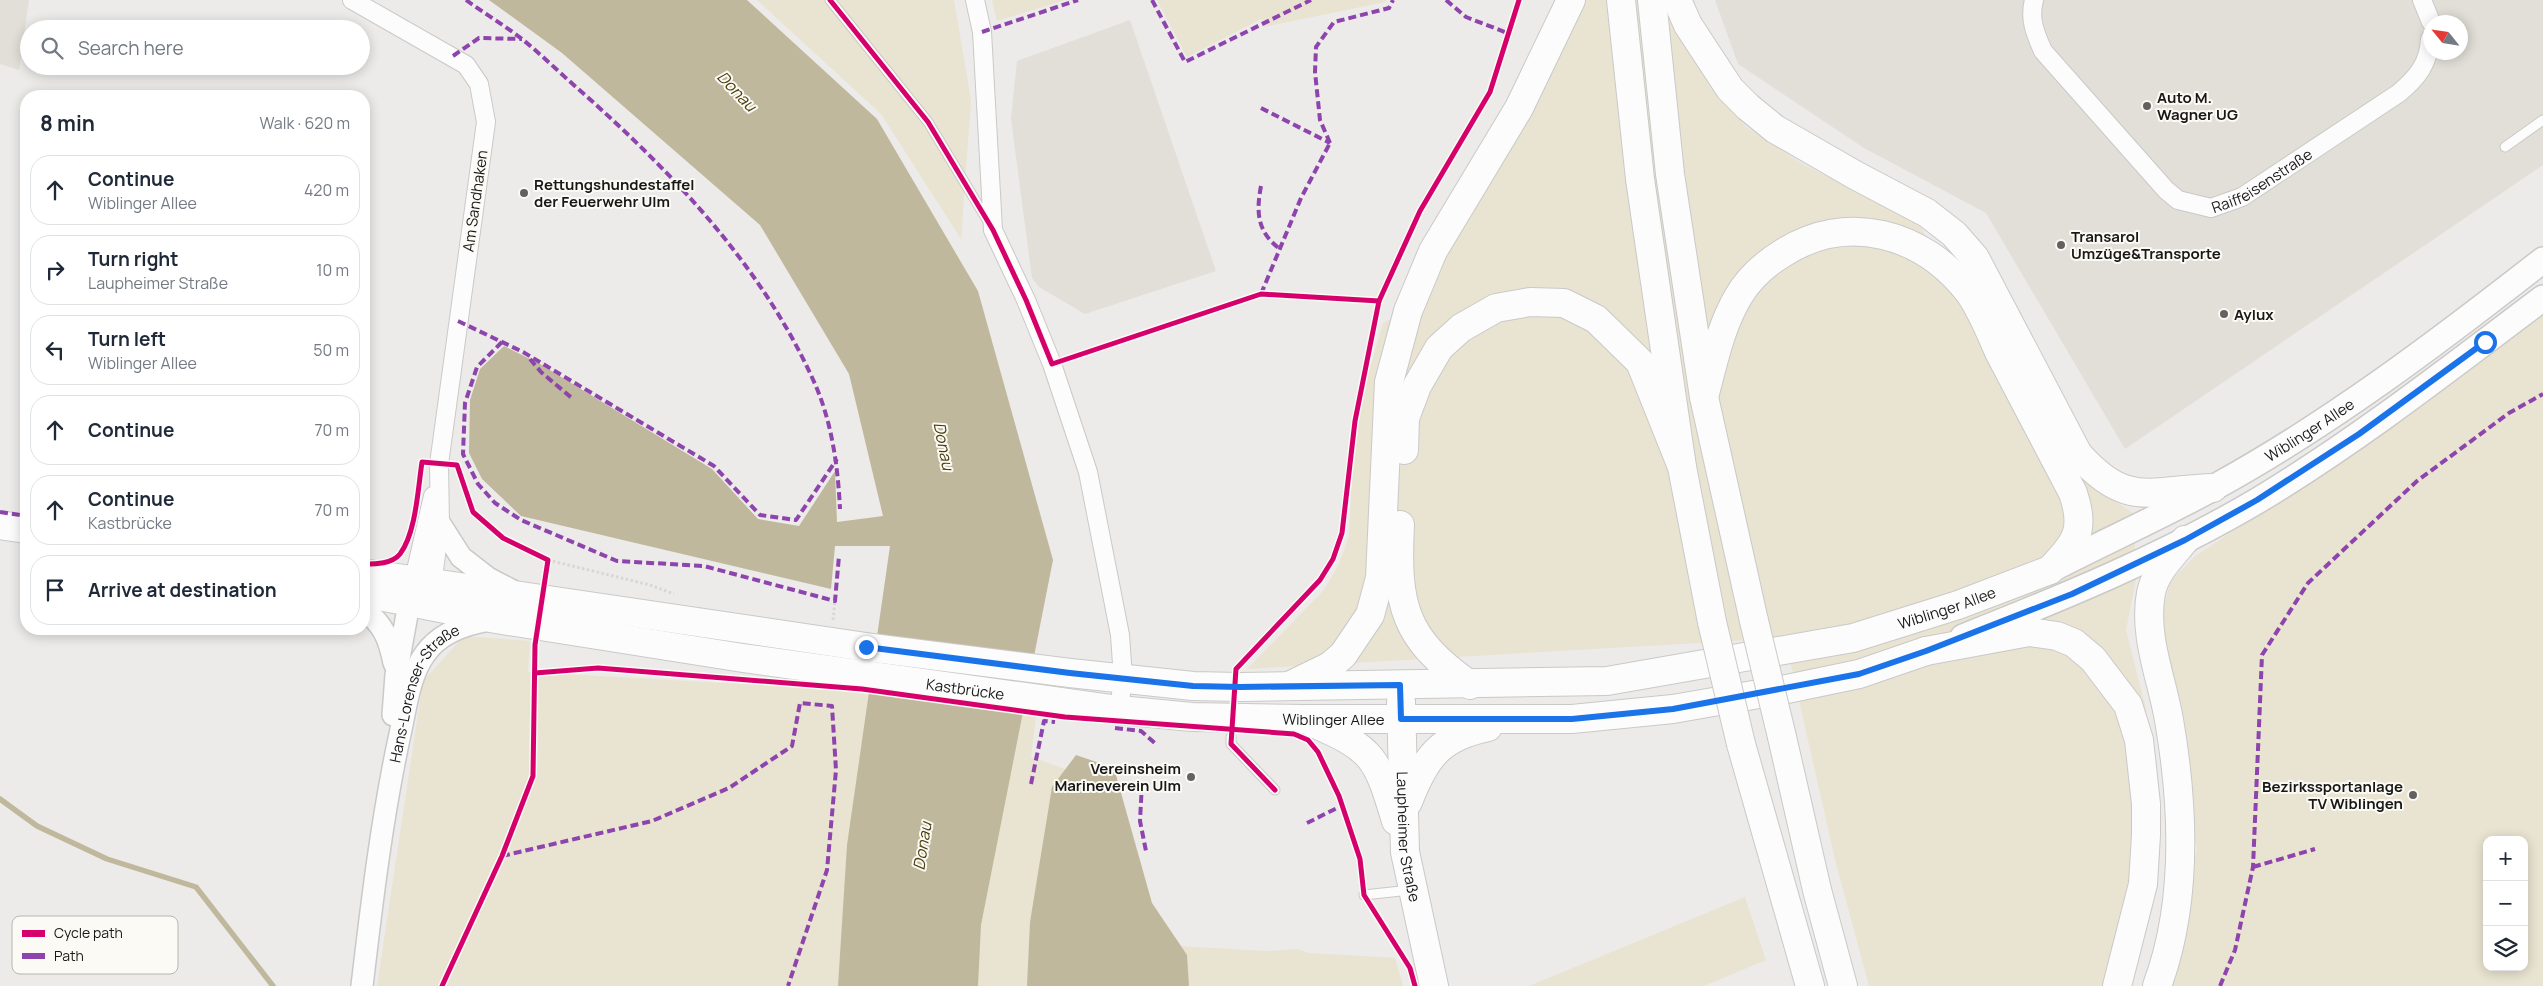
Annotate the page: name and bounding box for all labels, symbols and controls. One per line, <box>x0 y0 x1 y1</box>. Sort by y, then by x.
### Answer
north arrow <box>2423 15 2468 60</box>
search box <box>20 20 370 75</box>
icon: search <box>38 34 66 62</box>
text: Search here <box>78 35 184 61</box>
water label: Donau <box>712 66 763 117</box>
place label: Auto M. Wagner UG <box>2157 87 2238 125</box>
marker: Auto M. Wagner UG <box>2141 100 2153 112</box>
text: 8 min <box>40 109 95 137</box>
text: Walk · 620 m <box>260 112 350 134</box>
street label: Raiffeisenstraße <box>2208 143 2316 218</box>
street label: Am Sandhaken <box>457 149 493 253</box>
text: Continue <box>88 166 174 192</box>
place label: Rettungshundestaffel der Feuerwehr Ulm <box>534 174 694 212</box>
icon: ahead <box>41 176 69 204</box>
text: 420 m <box>304 179 349 201</box>
marker: Rettungshundestaffel der Feuerwehr Ulm <box>518 187 530 199</box>
text: Wiblinger Allee <box>88 192 197 214</box>
place label: Transarol Umzüge&Transporte <box>2071 226 2221 264</box>
marker: Transarol Umzüge&Transporte <box>2055 239 2067 251</box>
text: Turn right <box>88 246 178 272</box>
icon: right <box>41 256 69 284</box>
text: 10 m <box>316 259 349 281</box>
text: Laupheimer Straße <box>88 272 228 294</box>
place label: Aylux <box>2234 304 2274 325</box>
marker: Aylux <box>2218 308 2230 320</box>
text: Turn left <box>88 326 166 352</box>
route start <box>2474 331 2497 354</box>
icon: left <box>41 336 69 364</box>
text: 50 m <box>313 339 349 361</box>
text: Wiblinger Allee <box>88 352 197 374</box>
street label: Wiblinger Allee <box>2261 393 2358 466</box>
icon: ahead <box>41 416 69 444</box>
text: Continue <box>88 417 174 443</box>
text: 70 m <box>314 419 349 441</box>
water label: Donau <box>929 420 960 473</box>
text: Continue <box>88 486 174 512</box>
icon: ahead <box>41 496 69 524</box>
text: 70 m <box>314 499 349 521</box>
text: Kastbrücke <box>88 512 172 534</box>
icon: arrive <box>41 576 69 604</box>
text: Arrive at destination <box>88 577 277 603</box>
street label: Wiblinger Allee <box>1895 581 1999 634</box>
street label: Hans-Lorenser-Straße <box>384 619 463 764</box>
route end <box>855 636 878 659</box>
street label: Kastbrücke <box>925 673 1006 705</box>
street label: Wiblinger Allee <box>1282 708 1385 730</box>
place label: Vereinsheim Marineverein Ulm <box>1054 758 1181 796</box>
marker: Vereinsheim Marineverein Ulm <box>1185 771 1197 783</box>
street label: Laupheimer Straße <box>1392 771 1426 904</box>
place label: Bezirkssportanlage TV Wiblingen <box>2262 776 2403 814</box>
marker: Bezirkssportanlage TV Wiblingen <box>2407 789 2419 801</box>
water label: Donau <box>907 819 937 871</box>
map controls <box>2483 836 2528 971</box>
button: + <box>2483 836 2528 881</box>
button: − <box>2483 881 2528 926</box>
legend <box>12 916 178 974</box>
text: Cycle path <box>54 923 123 942</box>
button: layers <box>2483 926 2528 971</box>
text: Path <box>54 946 84 965</box>

